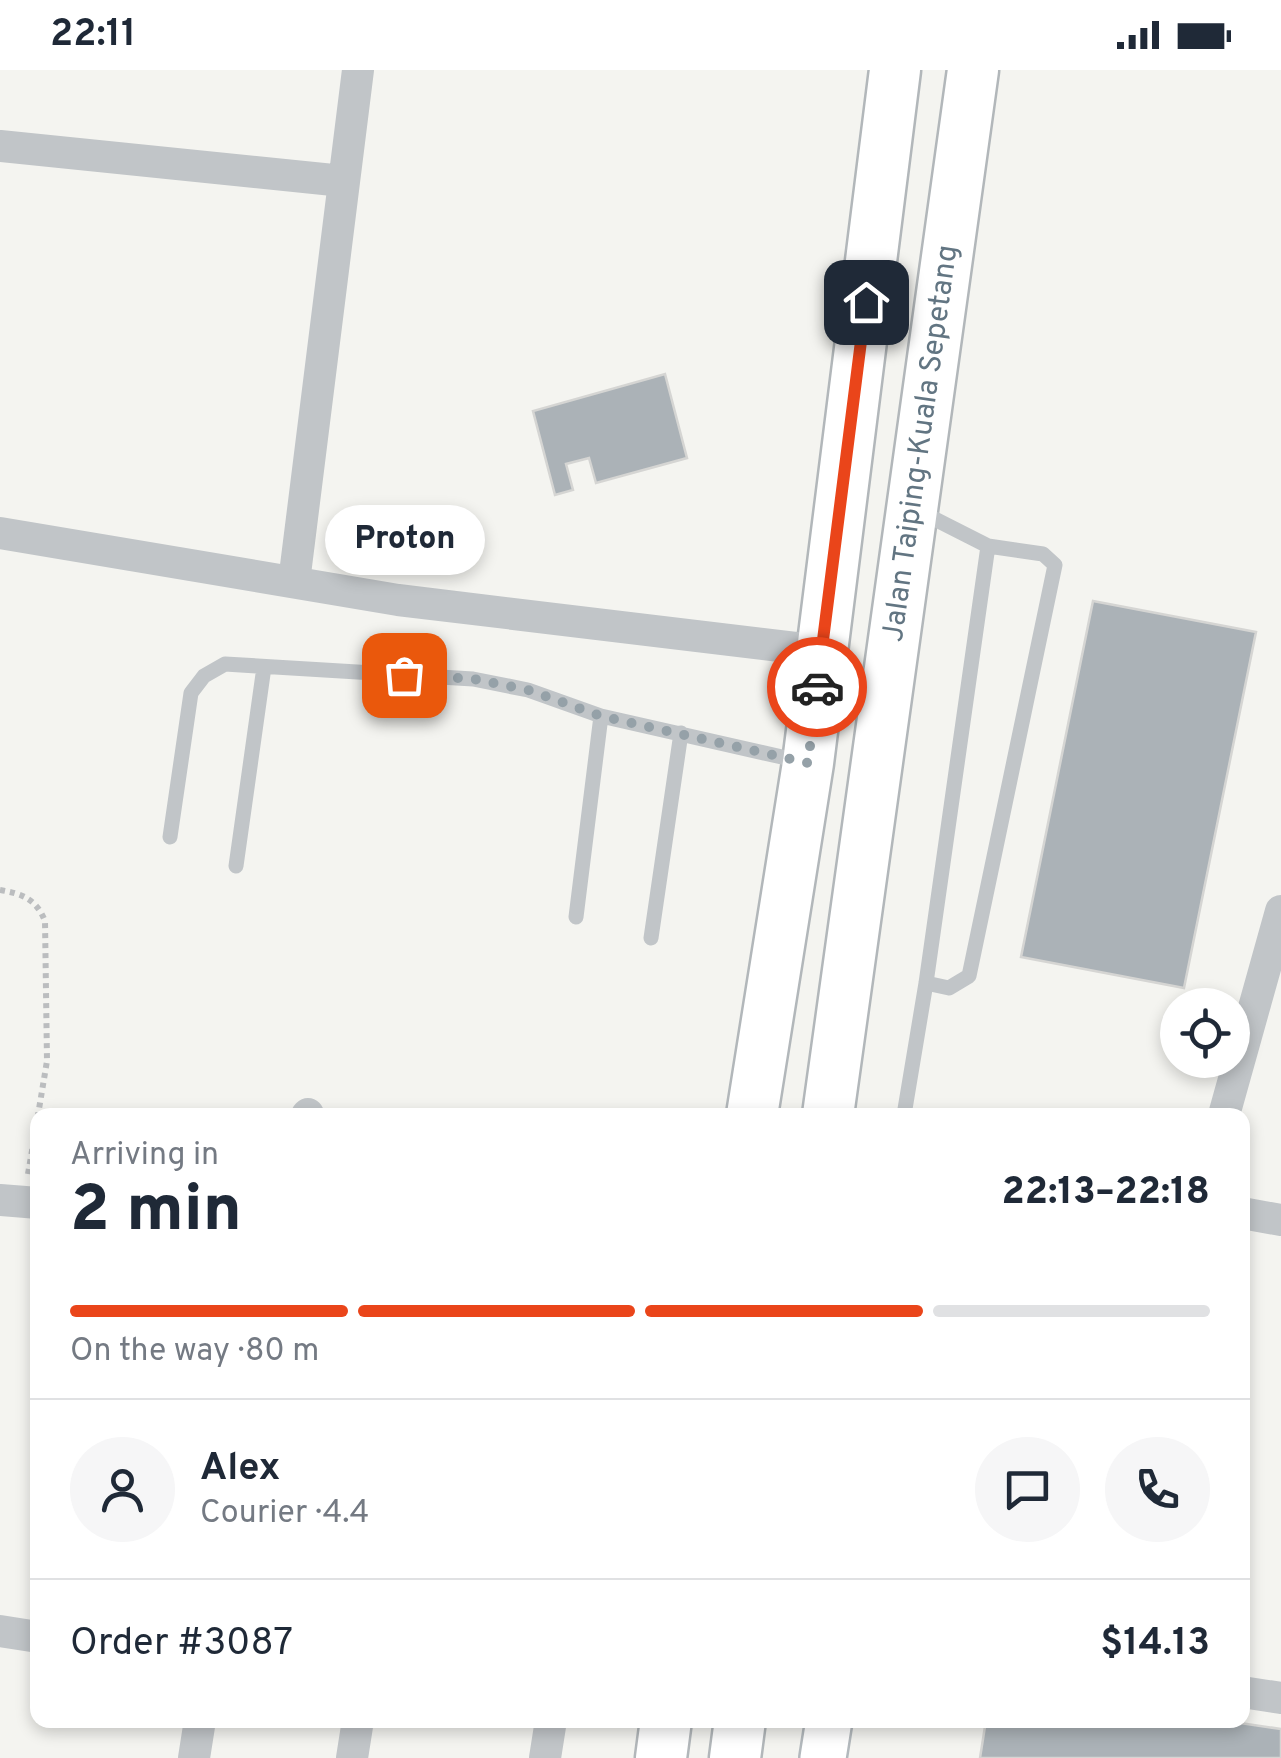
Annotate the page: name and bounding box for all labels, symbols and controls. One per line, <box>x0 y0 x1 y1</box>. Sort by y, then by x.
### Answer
text: 22:11 <box>50 11 136 60</box>
street label: Jalan Taiping-Kuala Sepetang <box>875 243 967 644</box>
pin <box>824 260 909 345</box>
icon: home <box>839 275 894 330</box>
callout: Proton <box>324 505 484 575</box>
text: Proton <box>355 520 455 560</box>
pin <box>362 633 447 718</box>
courier <box>767 637 867 737</box>
icon: bag <box>377 648 432 703</box>
icon: car <box>790 660 845 715</box>
map controls <box>1160 988 1250 1078</box>
button: locate <box>1160 988 1250 1078</box>
text: Arriving in <box>70 1136 219 1176</box>
text: 22:13–22:18 <box>1001 1169 1210 1218</box>
text: 2 min <box>70 1172 242 1254</box>
text: On the way · 80 m <box>70 1332 319 1372</box>
button: person <box>70 1437 175 1542</box>
button: chat <box>975 1437 1080 1542</box>
button: phone <box>1105 1437 1210 1542</box>
text: Alex <box>200 1445 280 1494</box>
text: Courier · 4.4 <box>200 1494 369 1534</box>
text: Order #3087 <box>70 1620 293 1669</box>
text: $14.13 <box>1100 1620 1210 1669</box>

